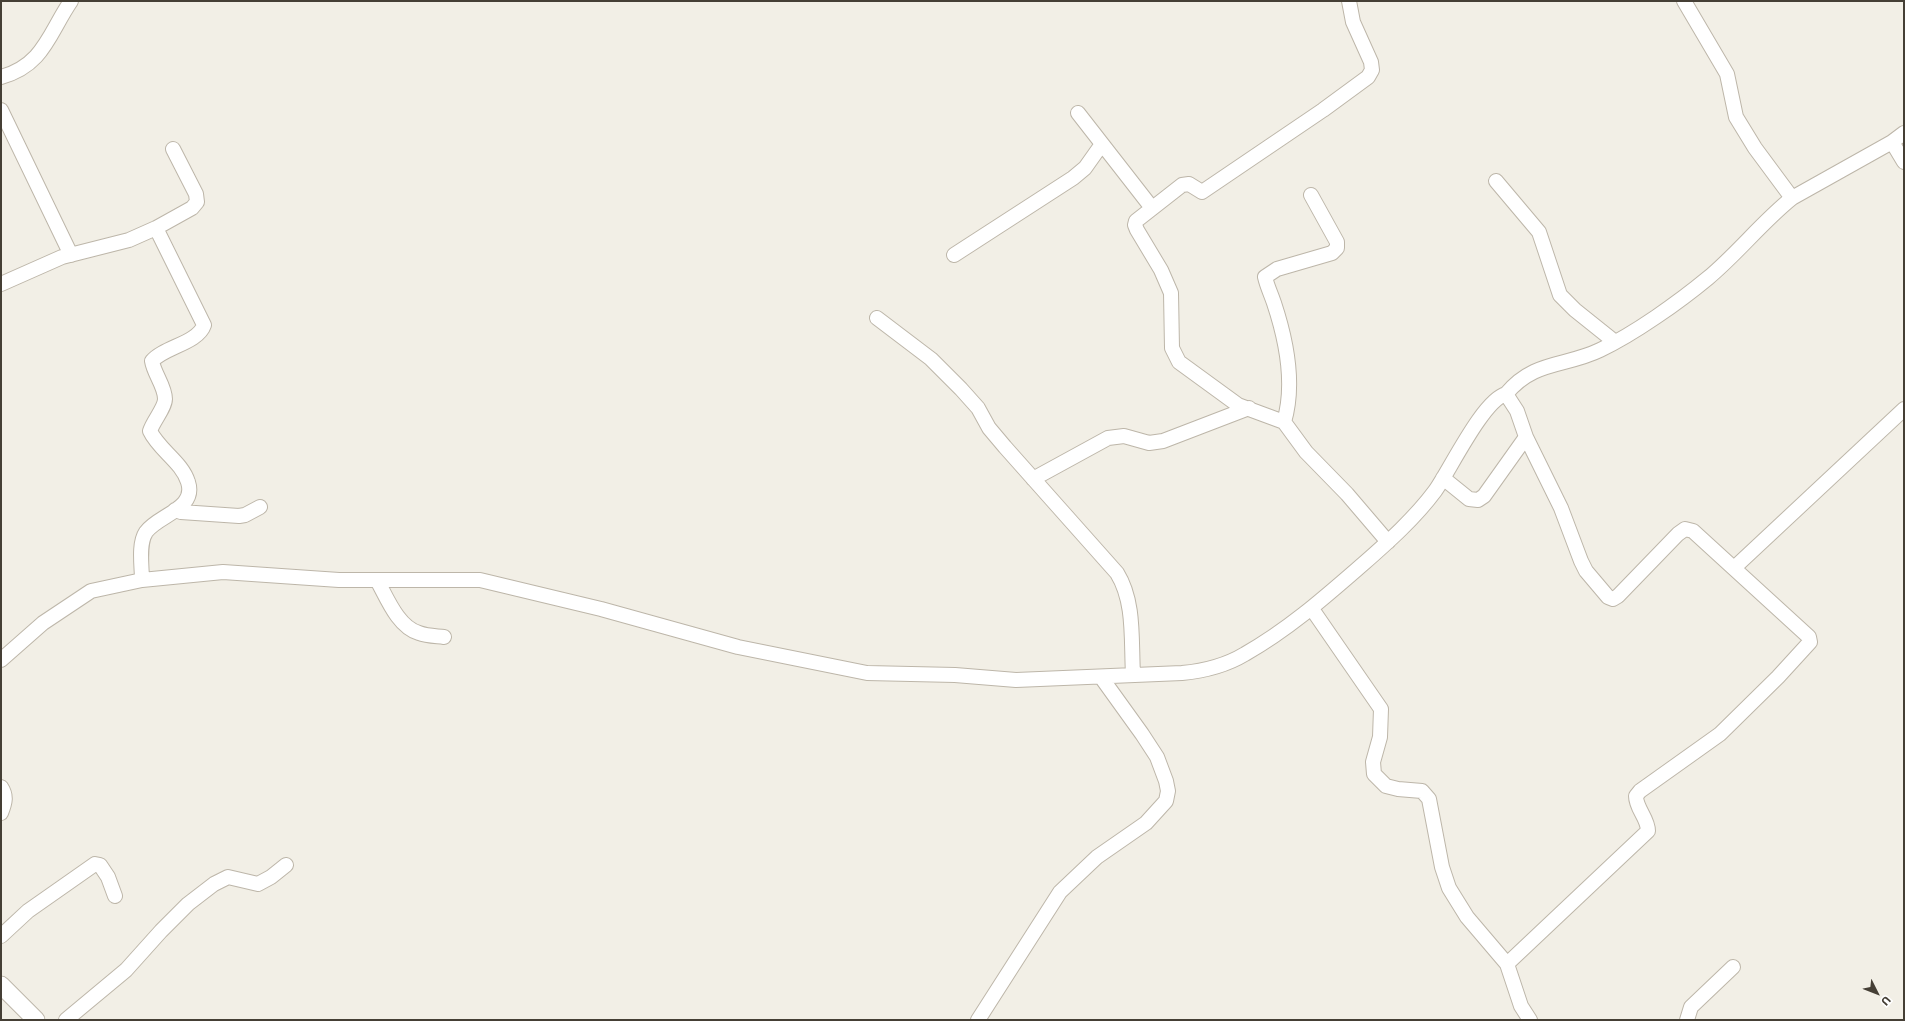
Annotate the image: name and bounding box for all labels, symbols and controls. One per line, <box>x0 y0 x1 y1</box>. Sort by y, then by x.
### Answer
north arrow <box>1857 973 1897 1013</box>
text: U <box>1879 994 1894 1009</box>

